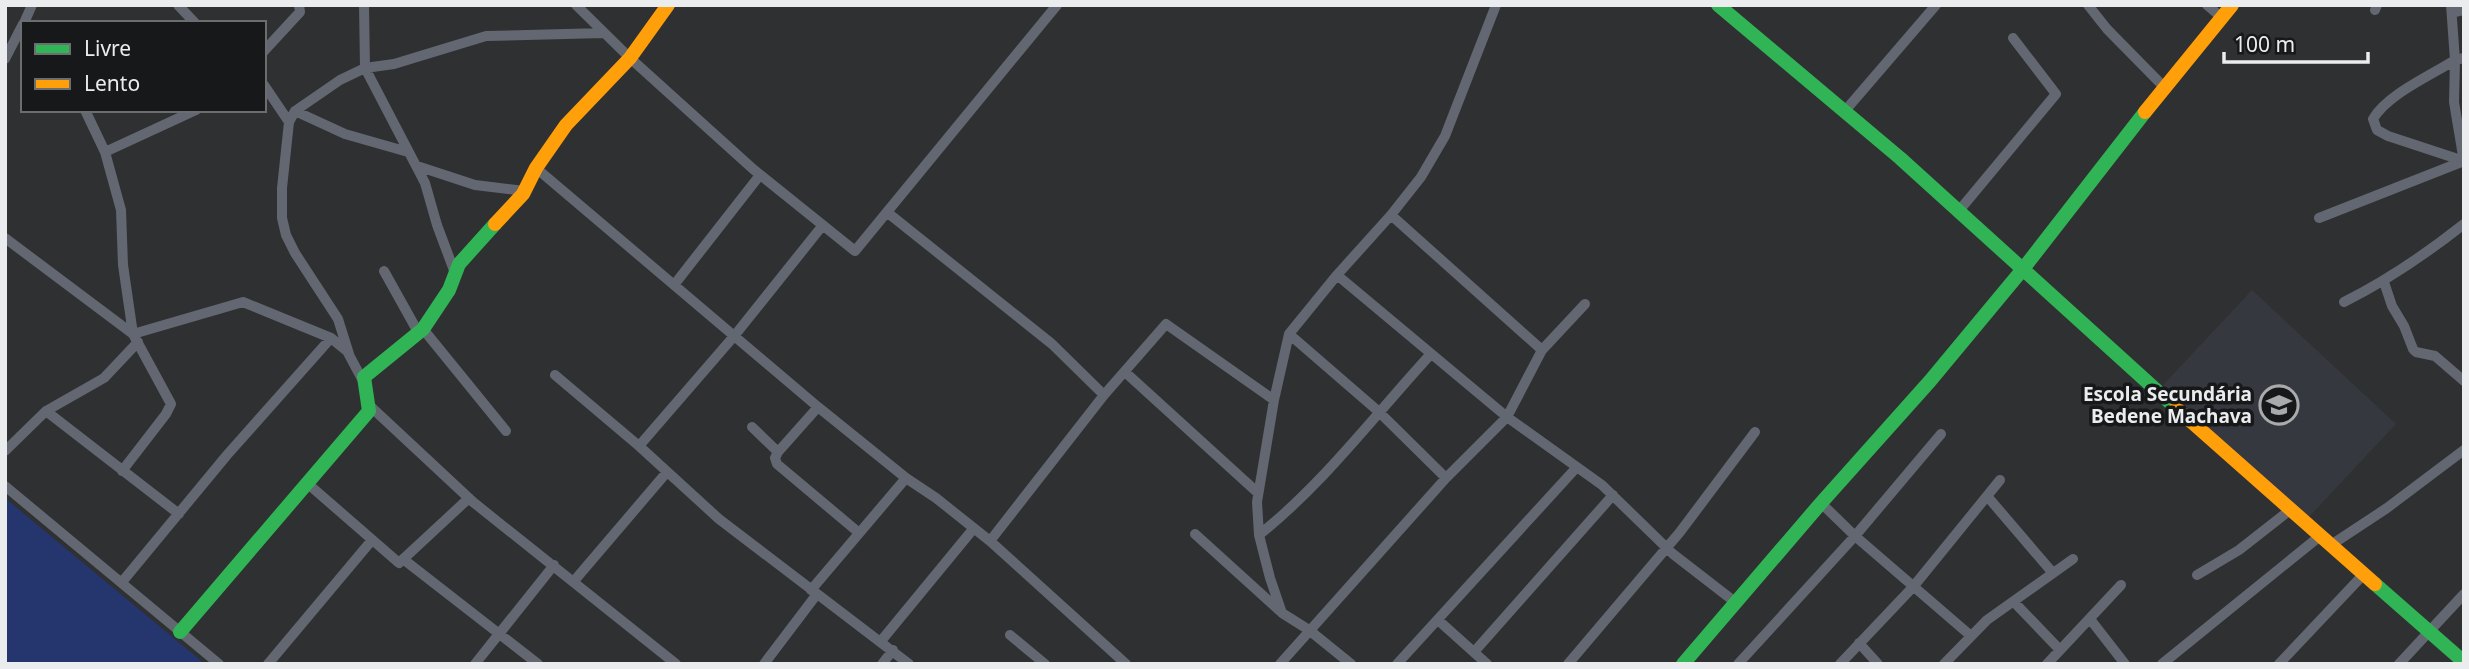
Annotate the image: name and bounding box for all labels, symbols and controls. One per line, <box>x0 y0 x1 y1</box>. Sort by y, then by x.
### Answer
legend <box>21 21 266 112</box>
scale bar <box>2224 21 2368 65</box>
text: 100 m <box>2234 30 2295 58</box>
text: Livre <box>84 34 131 62</box>
text: Lento <box>84 69 140 97</box>
place label: Escola Secundária Bedene Machava <box>2083 381 2252 429</box>
school or university icon: Escola Secundária Bedene Machava <box>2258 384 2300 426</box>

